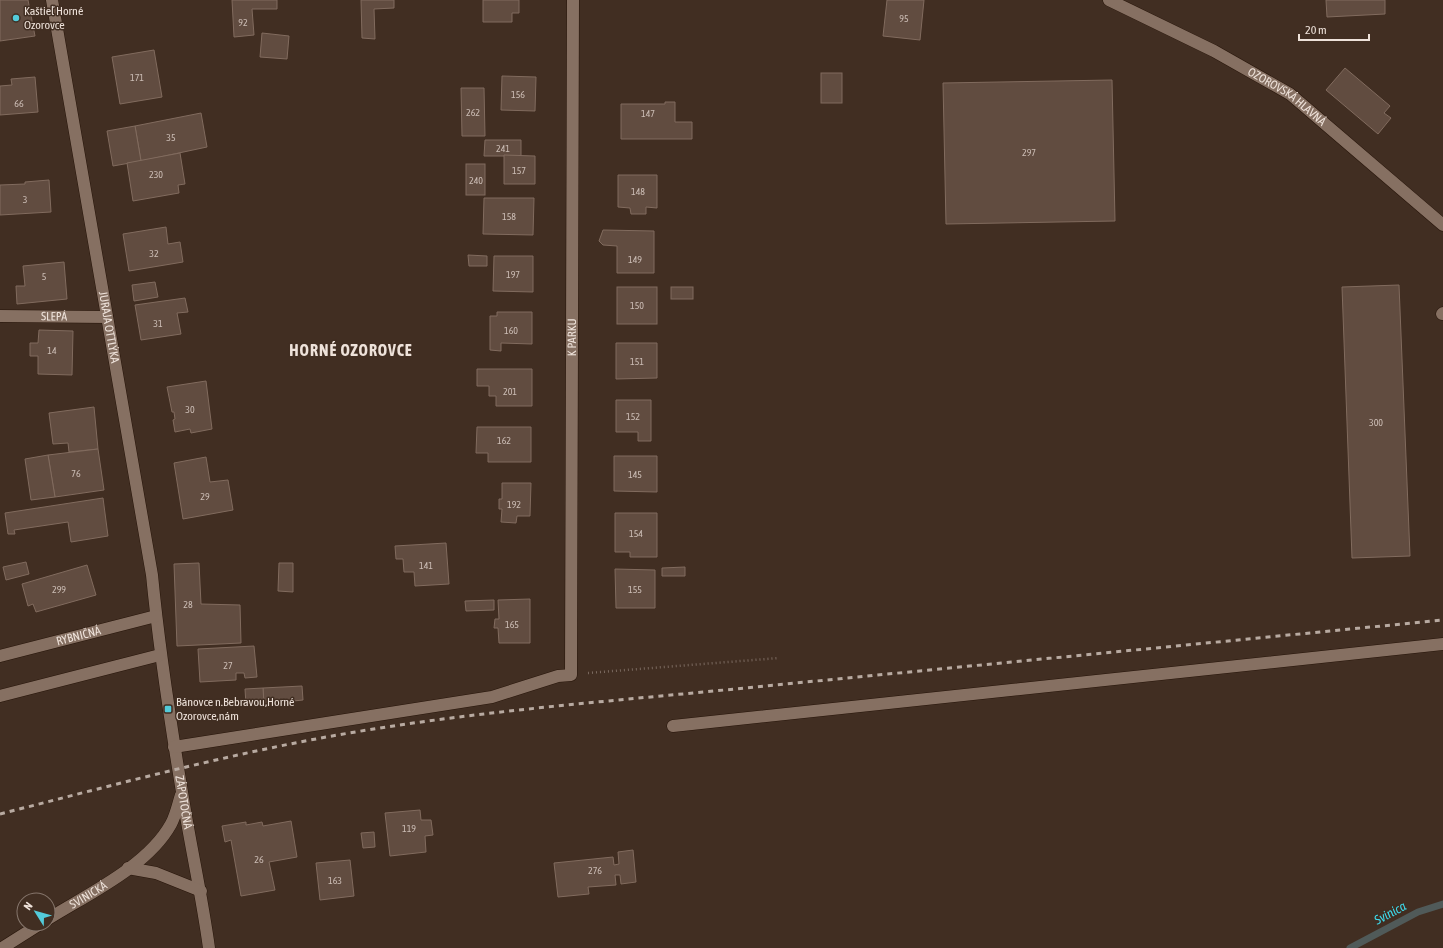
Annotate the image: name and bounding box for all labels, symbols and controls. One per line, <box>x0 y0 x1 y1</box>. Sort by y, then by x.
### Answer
place label: Kaštieľ Horné Ozorovce <box>24 4 83 32</box>
marker: Kaštieľ Horné Ozorovce <box>11 13 21 23</box>
house number: 95 <box>899 13 909 24</box>
scale bar <box>1299 16 1369 42</box>
house number: 92 <box>238 17 248 28</box>
text: 20 m <box>1305 23 1327 37</box>
street label: OZOROVSKÁ HLAVNÁ <box>1245 65 1329 129</box>
house number: 171 <box>130 72 144 83</box>
house number: 156 <box>511 89 525 100</box>
house number: 66 <box>14 98 24 109</box>
house number: 262 <box>466 107 480 118</box>
house number: 147 <box>641 108 655 119</box>
house number: 35 <box>166 132 176 143</box>
house number: 241 <box>496 143 510 154</box>
house number: 297 <box>1022 147 1036 158</box>
house number: 157 <box>512 165 526 176</box>
house number: 230 <box>149 169 163 180</box>
house number: 240 <box>469 175 483 186</box>
house number: 148 <box>631 186 645 197</box>
house number: 3 <box>23 194 28 205</box>
house number: 158 <box>502 211 516 222</box>
house number: 32 <box>149 248 159 259</box>
house number: 149 <box>628 254 642 265</box>
house number: 197 <box>506 269 520 280</box>
house number: 5 <box>42 271 47 282</box>
street label: JURAJA OTTLÝKA <box>96 290 122 364</box>
house number: 150 <box>630 300 644 311</box>
street label: SLEPÁ <box>41 309 67 324</box>
house number: 31 <box>153 318 163 329</box>
street label: K PARKU <box>565 318 579 356</box>
house number: 160 <box>504 325 518 336</box>
district label: HORNÉ OZOROVCE <box>289 341 413 359</box>
house number: 14 <box>47 345 57 356</box>
house number: 151 <box>630 356 644 367</box>
house number: 201 <box>503 386 517 397</box>
house number: 30 <box>185 404 195 415</box>
house number: 152 <box>626 411 640 422</box>
house number: 300 <box>1369 417 1383 428</box>
house number: 162 <box>497 435 511 446</box>
house number: 76 <box>71 468 81 479</box>
house number: 145 <box>628 469 642 480</box>
house number: 29 <box>200 491 210 502</box>
house number: 192 <box>507 499 521 510</box>
house number: 154 <box>629 528 643 539</box>
house number: 141 <box>419 560 433 571</box>
house number: 299 <box>52 584 66 595</box>
house number: 155 <box>628 584 642 595</box>
house number: 28 <box>183 599 193 610</box>
house number: 165 <box>505 619 519 630</box>
street label: RYBNIČNÁ <box>55 623 102 648</box>
house number: 27 <box>223 660 233 671</box>
place label: Bánovce n.Bebravou,Horné Ozorovce,nám <box>176 695 294 723</box>
marker: Bánovce n.Bebravou,Horné Ozorovce,nám <box>163 704 173 714</box>
street label: ZÁPOTOČNÁ <box>172 774 195 830</box>
house number: 119 <box>402 823 416 834</box>
house number: 26 <box>254 854 264 865</box>
house number: 276 <box>588 865 602 876</box>
house number: 163 <box>328 875 342 886</box>
street label: SVINICKÁ <box>67 878 110 912</box>
north arrow <box>16 892 56 932</box>
water label: Svinica <box>1371 898 1408 928</box>
text: N <box>21 900 35 912</box>

